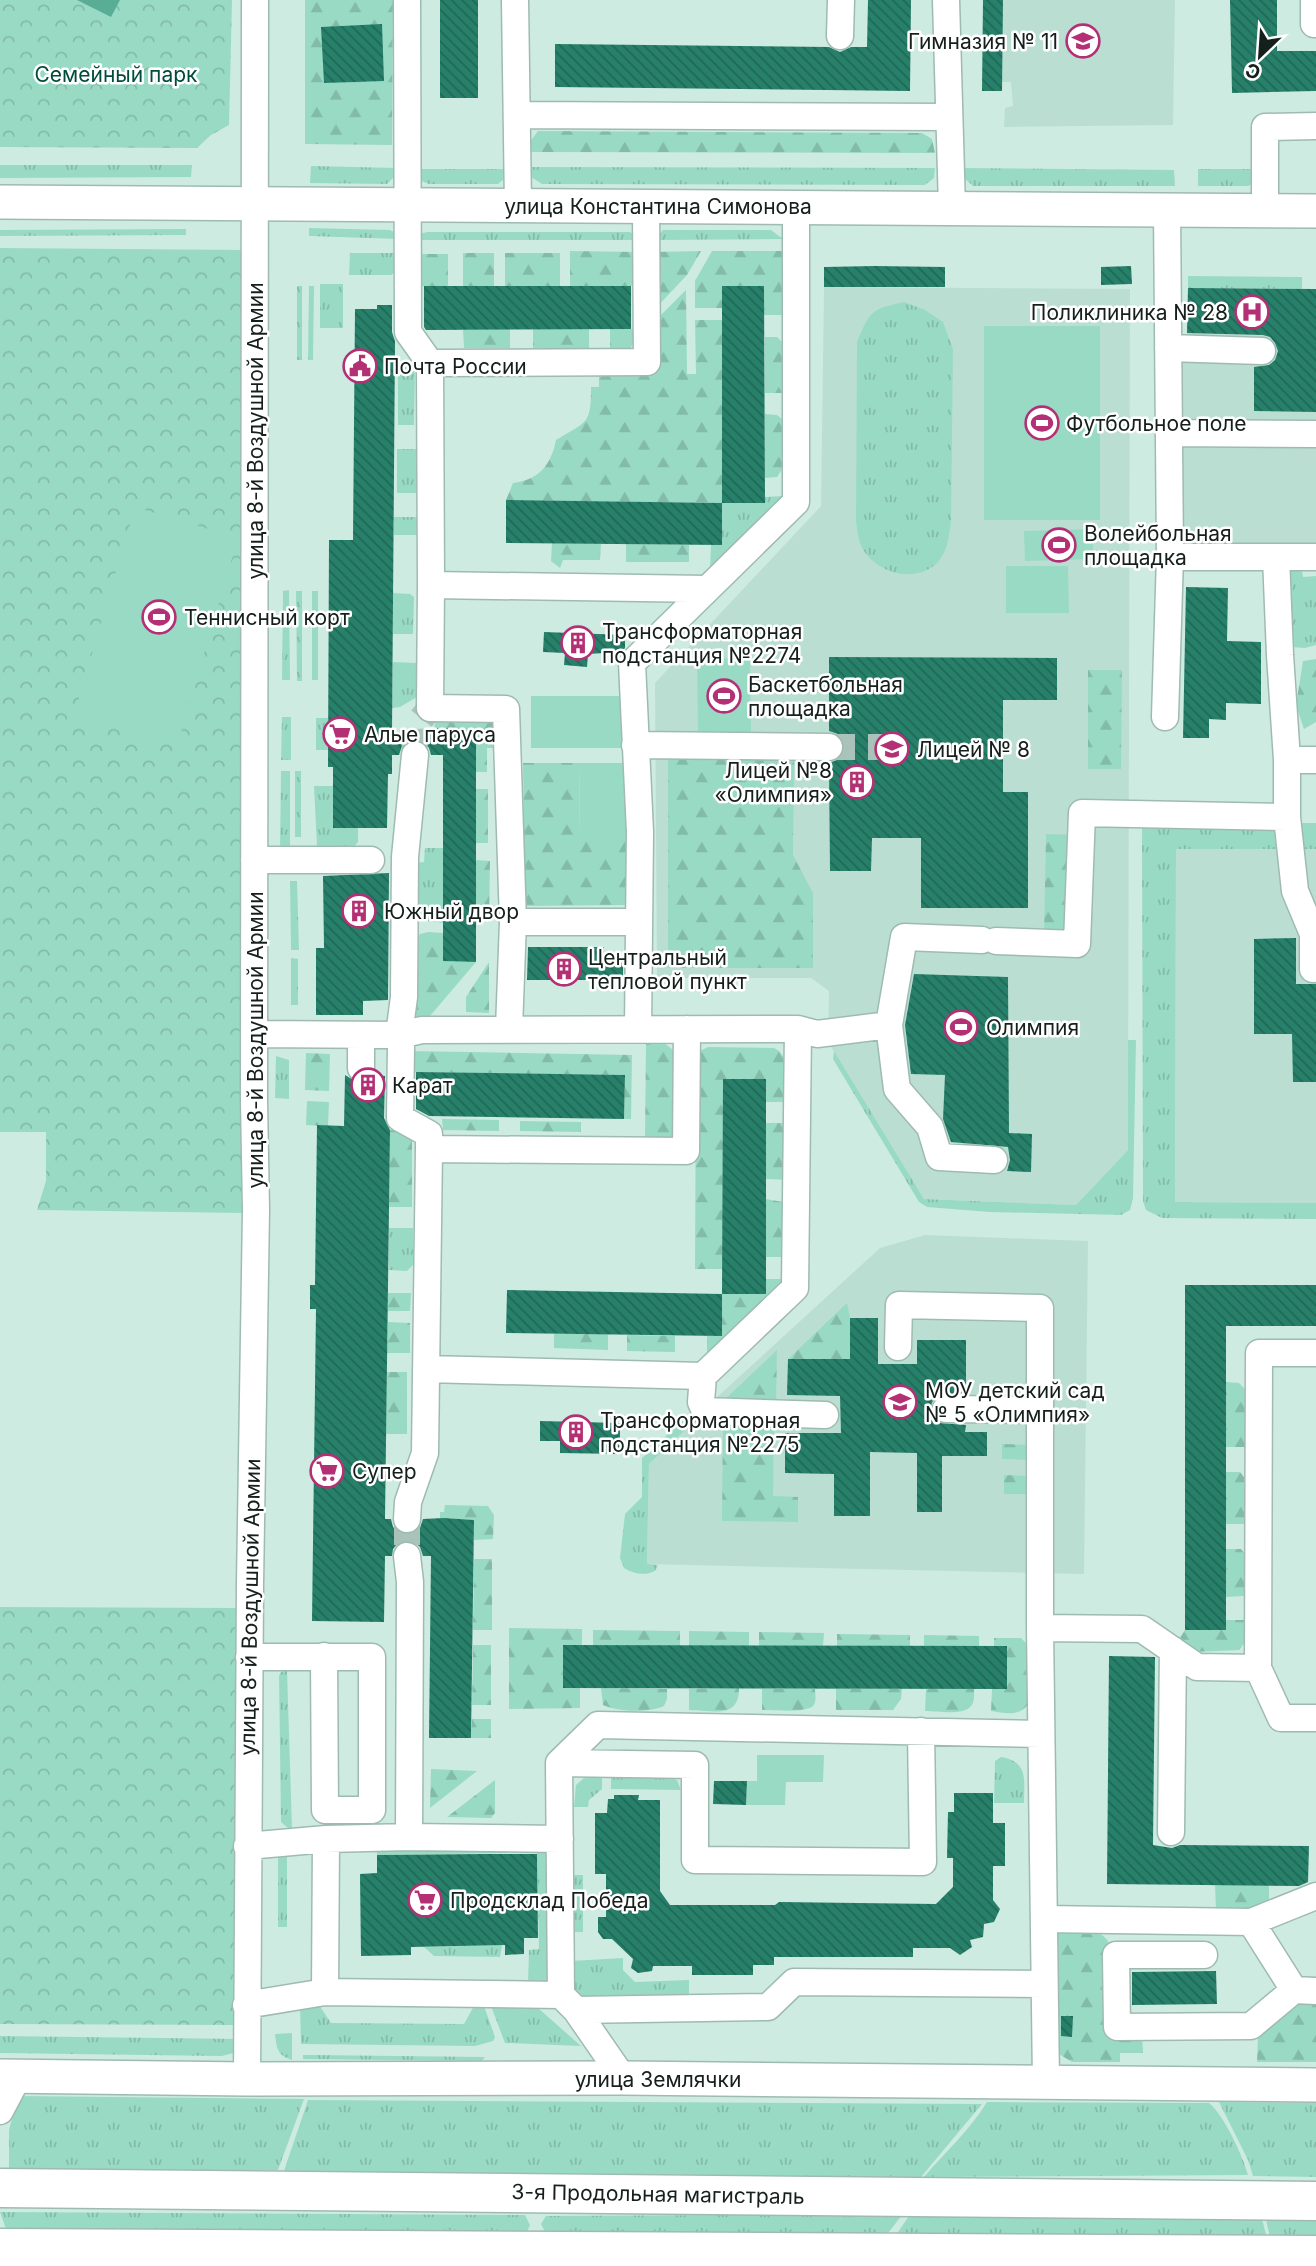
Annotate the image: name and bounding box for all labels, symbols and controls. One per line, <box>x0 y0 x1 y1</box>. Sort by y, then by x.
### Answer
north arrow <box>1225 21 1295 91</box>
school or university icon: Гимназия № 11 <box>1064 22 1102 60</box>
place label: Гимназия № 11 <box>908 29 1058 54</box>
text: С <box>1242 58 1264 84</box>
park label: Семейный парк <box>35 62 198 87</box>
street label: улица Константина Симонова <box>504 194 812 219</box>
street label: улица 8-й Воздушной Армии <box>243 282 268 580</box>
hospital icon: Поликлиника № 28 <box>1233 293 1271 331</box>
place label: Поликлиника № 28 <box>1031 300 1228 325</box>
public building icon: Почта России <box>341 347 379 385</box>
place label: Почта России <box>384 354 527 379</box>
sports icon: Футбольное поле <box>1023 404 1061 442</box>
place label: Футбольное поле <box>1066 411 1247 436</box>
place label: Волейбольная площадка <box>1084 521 1232 570</box>
sports icon: Волейбольная площадка <box>1040 526 1078 564</box>
sports icon: Теннисный корт <box>140 598 178 636</box>
place label: Теннисный корт <box>184 605 350 630</box>
place label: Трансформаторная подстанция №2274 <box>602 619 802 668</box>
building icon: Трансформаторная подстанция №2274 <box>559 624 597 662</box>
place label: Баскетбольная площадка <box>748 672 903 721</box>
sports icon: Баскетбольная площадка <box>705 677 743 715</box>
supermarket icon: Алые паруса <box>321 715 359 753</box>
place label: Алые паруса <box>364 722 496 747</box>
school or university icon: Лицей № 8 <box>873 730 911 768</box>
place label: Лицей № 8 <box>917 737 1030 762</box>
place label: Лицей №8 «Олимпия» <box>714 758 832 807</box>
building icon: Лицей №8 «Олимпия» <box>838 763 876 801</box>
street label: улица 8-й Воздушной Армии <box>243 891 268 1189</box>
building icon: Южный двор <box>340 892 378 930</box>
place label: Южный двор <box>384 899 519 924</box>
place label: Центральный тепловой пункт <box>588 945 747 994</box>
building icon: Центральный тепловой пункт <box>545 950 583 988</box>
sports icon: Олимпия <box>942 1008 980 1046</box>
place label: Олимпия <box>986 1015 1079 1040</box>
building icon: Карат <box>349 1066 387 1104</box>
place label: Карат <box>392 1073 453 1098</box>
place label: МОУ детский сад № 5 «Олимпия» <box>925 1378 1105 1427</box>
school or university icon: МОУ детский сад № 5 «Олимпия» <box>881 1383 919 1421</box>
place label: Трансформаторная подстанция №2275 <box>600 1408 800 1457</box>
building icon: Трансформаторная подстанция №2275 <box>557 1413 595 1451</box>
supermarket icon: Супер <box>308 1452 346 1490</box>
street label: улица 8-й Воздушной Армии <box>235 1458 265 1756</box>
place label: Супер <box>352 1459 417 1484</box>
supermarket icon: Продсклад Победа <box>406 1881 444 1919</box>
place label: Продсклад Победа <box>450 1888 648 1913</box>
street label: улица Землячки <box>575 2067 741 2092</box>
street label: 3-я Продольная магистраль <box>511 2179 805 2209</box>

